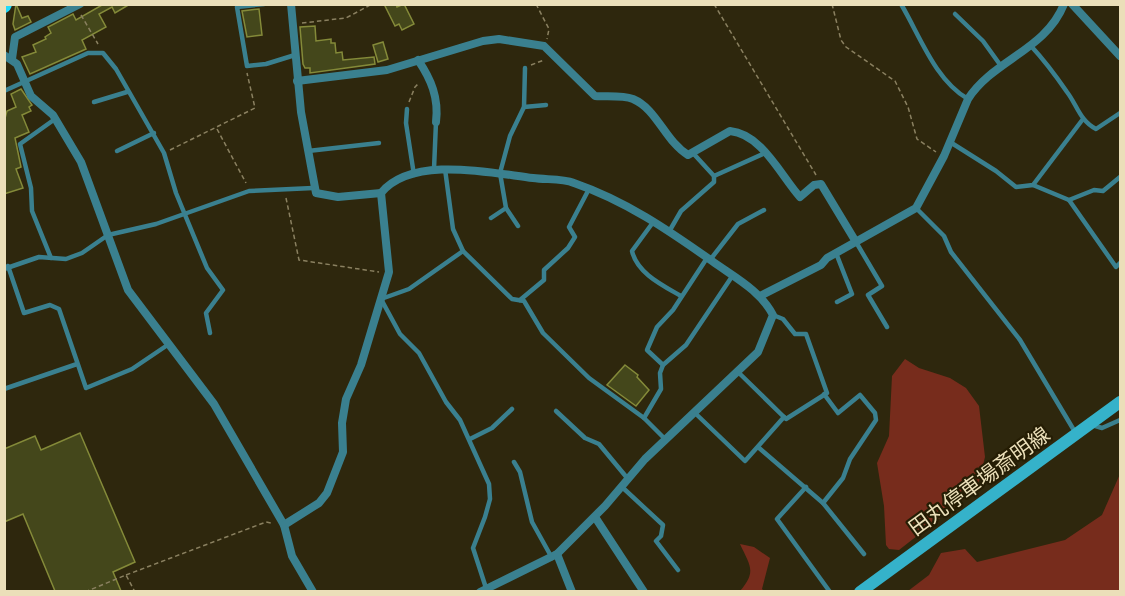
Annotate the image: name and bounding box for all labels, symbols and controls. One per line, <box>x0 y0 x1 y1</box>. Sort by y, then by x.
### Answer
street label: 田丸停車場斎明線 <box>903 421 1055 541</box>

